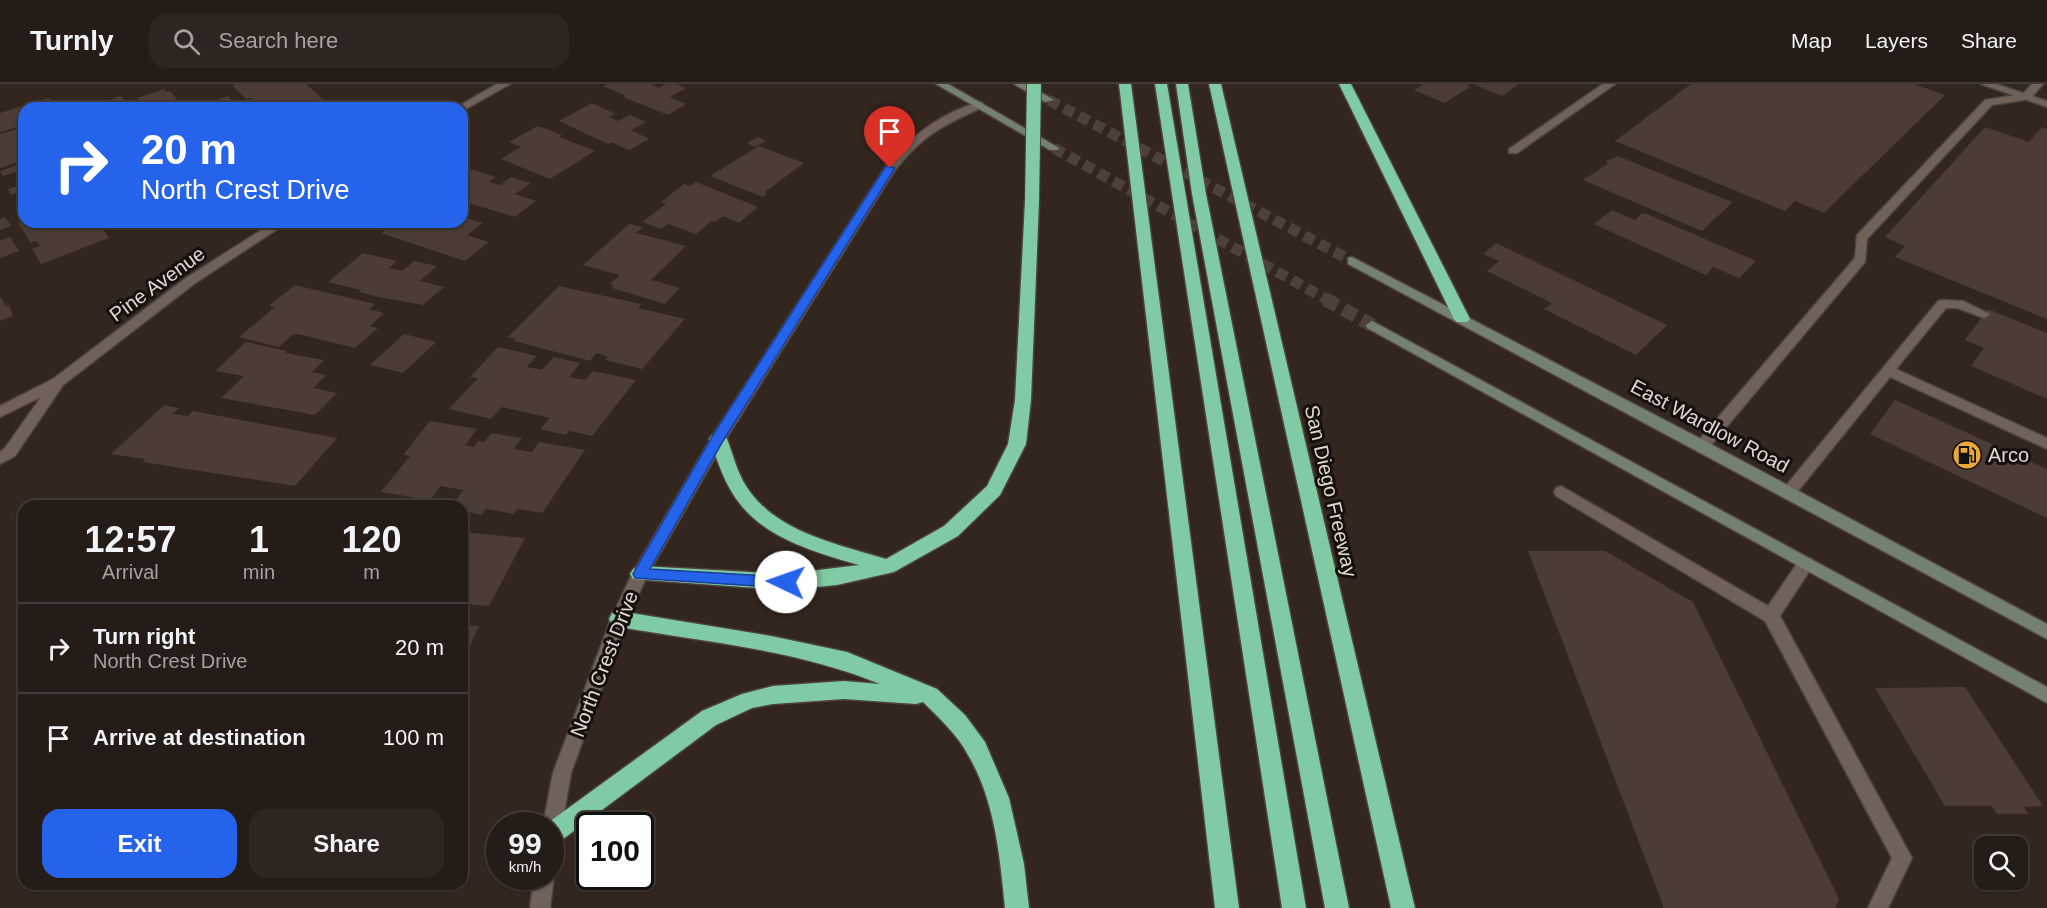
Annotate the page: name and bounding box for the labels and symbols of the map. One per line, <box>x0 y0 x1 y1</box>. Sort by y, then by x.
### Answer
pin <box>864 106 915 168</box>
street label: Pine Avenue <box>105 242 209 326</box>
street label: East Wardlow Road <box>1627 375 1793 477</box>
street label: San Diego Freeway <box>1301 403 1361 579</box>
fuel station icon: Arco <box>1951 439 1983 471</box>
place label: Arco <box>1988 444 2029 466</box>
position arrow <box>754 550 818 614</box>
street label: North Crest Drive <box>566 588 642 740</box>
speed limit sign: 100 <box>576 812 654 890</box>

